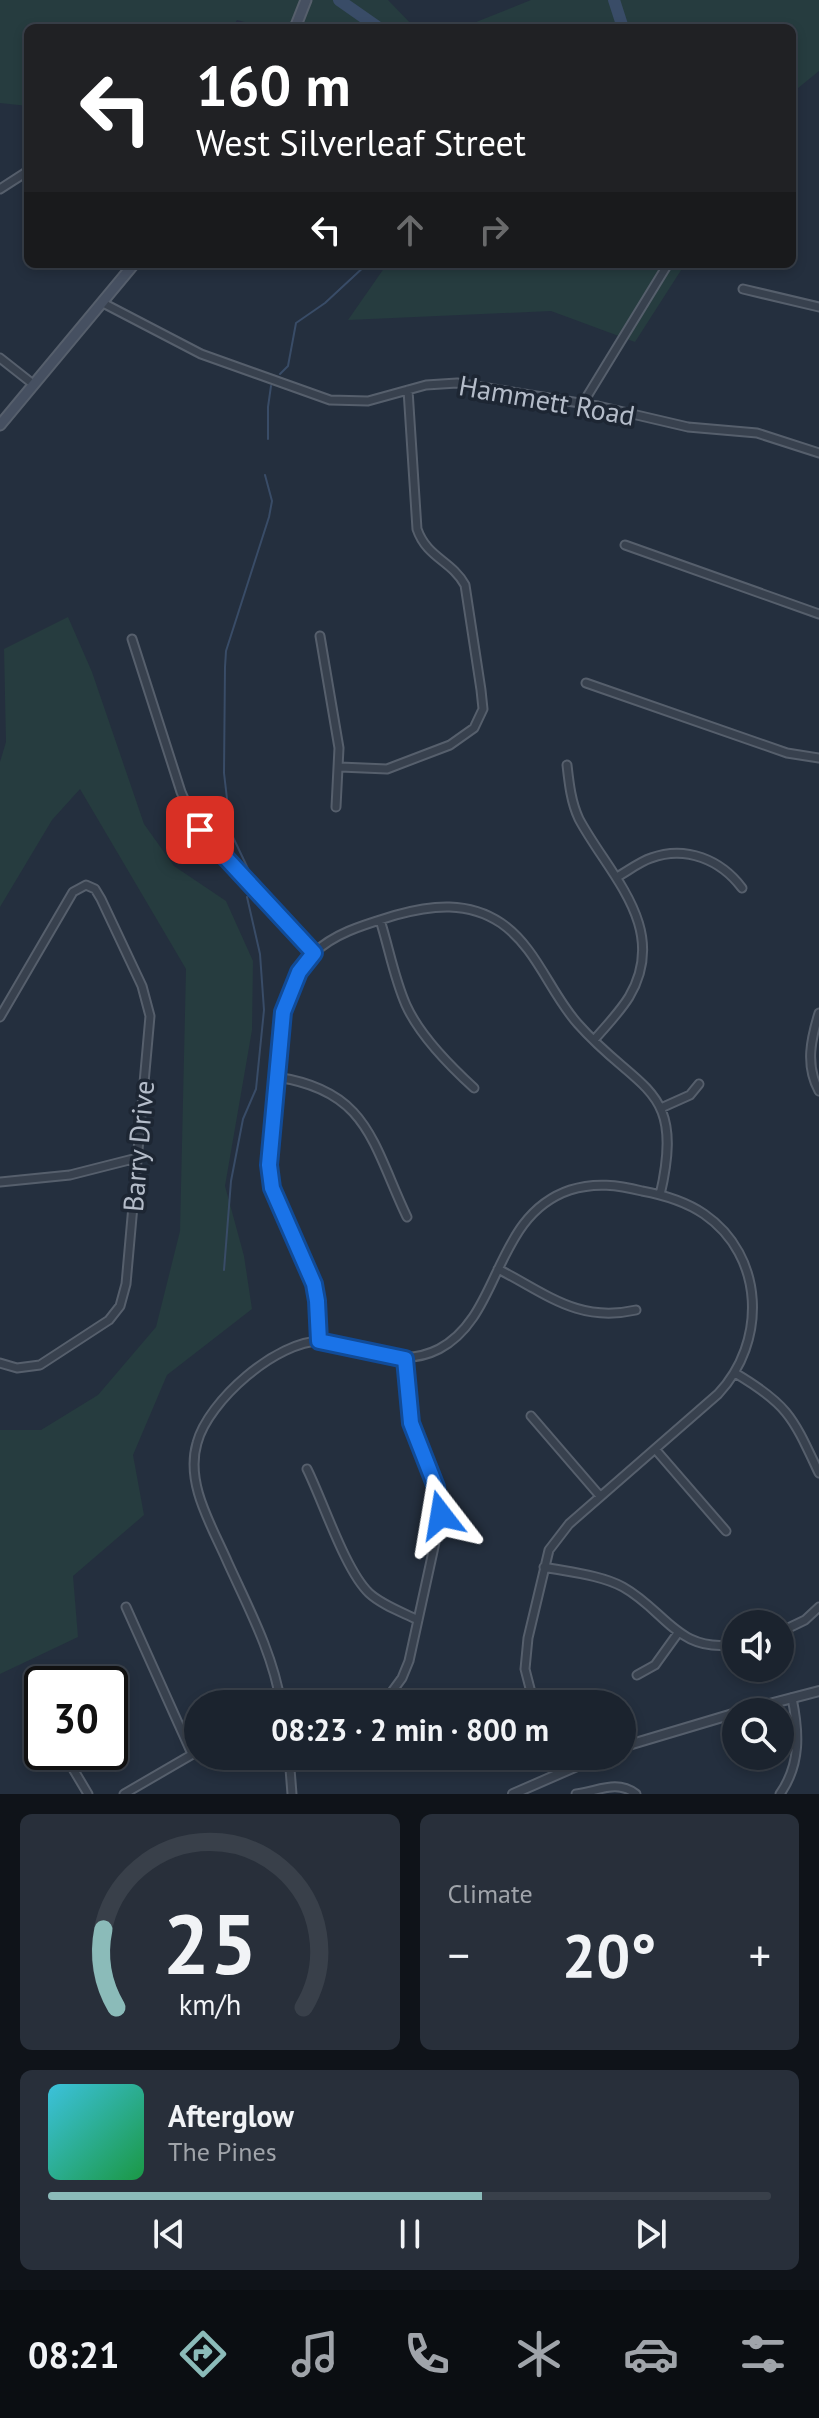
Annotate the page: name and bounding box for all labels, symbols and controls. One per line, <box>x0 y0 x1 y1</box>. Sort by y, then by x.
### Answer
text: 160 m <box>196 49 351 121</box>
icon: left <box>64 56 168 160</box>
text: West Silverleaf Street <box>196 119 526 166</box>
icon: left <box>304 208 348 252</box>
icon: ahead <box>388 208 432 252</box>
icon: right <box>472 208 516 252</box>
street label: Hammett Road <box>456 366 638 434</box>
pin <box>166 796 234 864</box>
icon: arrive <box>178 808 222 852</box>
street label: Barry Drive <box>114 1079 162 1213</box>
position arrow <box>399 1473 483 1557</box>
map controls <box>722 1610 794 1770</box>
button: sound <box>722 1610 794 1682</box>
speed limit sign: 30 <box>24 1666 128 1770</box>
button: search <box>722 1698 794 1770</box>
text: 08:23 · 2 min · 800 m <box>271 1710 549 1749</box>
text: Climate <box>448 1877 533 1910</box>
text: 25 <box>163 1889 257 1997</box>
text: 20° <box>562 1916 656 1994</box>
text: − <box>448 1926 470 1983</box>
text: + <box>749 1926 771 1983</box>
text: km/h <box>178 1986 241 2023</box>
text: Afterglow <box>168 2096 294 2135</box>
text: The Pines <box>168 2135 277 2168</box>
icon: previous <box>147 2212 191 2256</box>
icon: pause <box>388 2212 432 2256</box>
icon: next <box>629 2212 673 2256</box>
icon: directions <box>175 2326 231 2382</box>
icon: music <box>287 2326 343 2382</box>
icon: phone <box>399 2326 455 2382</box>
icon: climate <box>511 2326 567 2382</box>
icon: car <box>623 2326 679 2382</box>
icon: filters <box>735 2326 791 2382</box>
text: 08:21 <box>28 2331 119 2378</box>

